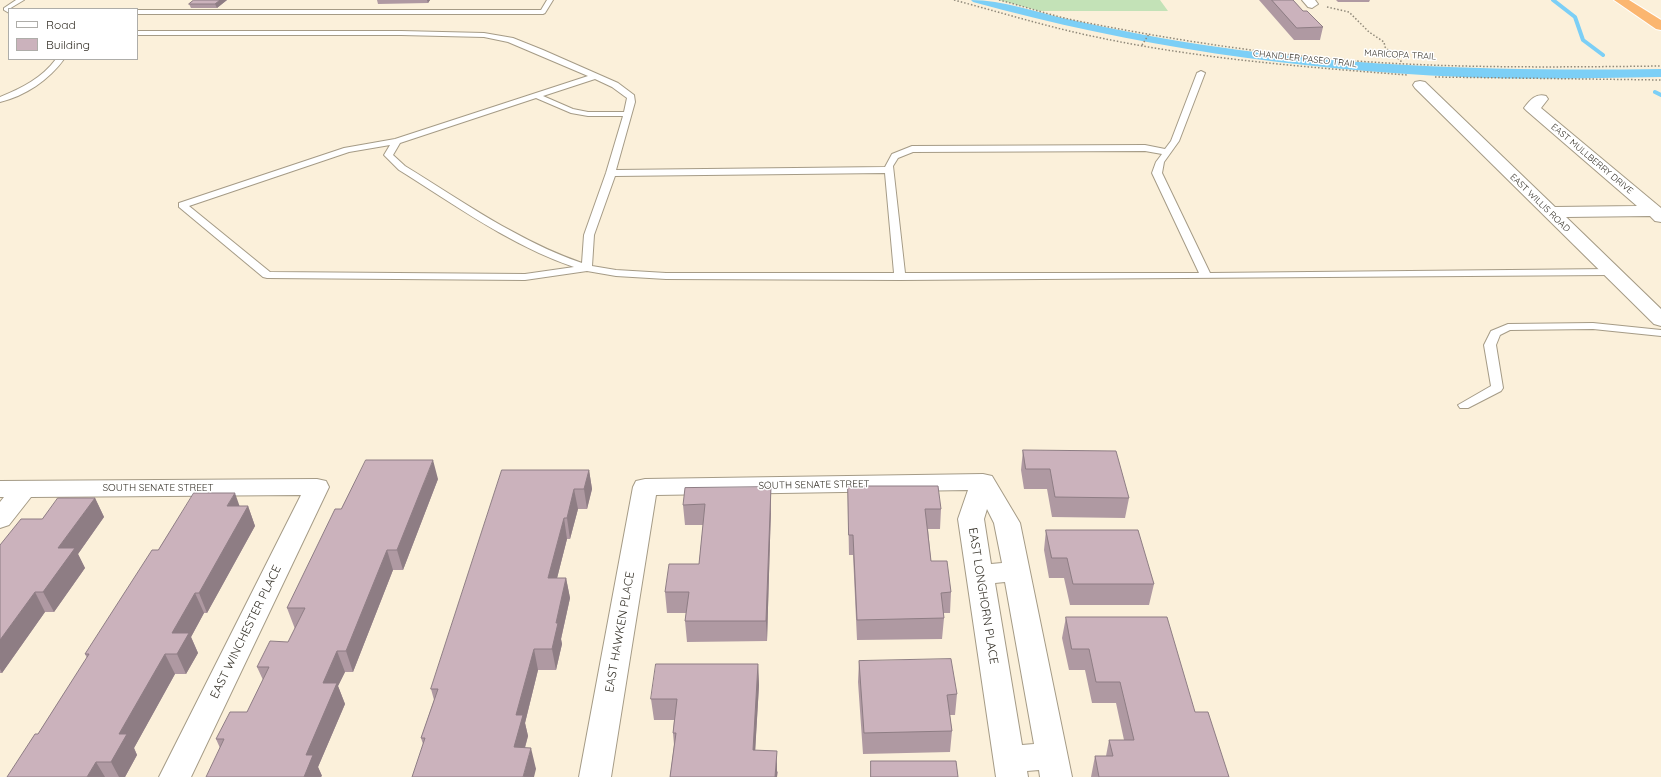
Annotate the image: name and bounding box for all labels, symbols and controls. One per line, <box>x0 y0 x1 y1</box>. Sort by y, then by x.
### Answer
legend <box>8 8 138 60</box>
text: Road <box>46 17 76 32</box>
text: Building <box>46 37 90 52</box>
street label: CHANDLER PASEO TRAIL <box>1253 48 1357 70</box>
street label: MARICOPA TRAIL <box>1364 48 1436 62</box>
street label: EAST MULLBERRY DRIVE <box>1549 122 1635 196</box>
street label: EAST WILLIS ROAD <box>1508 172 1572 234</box>
street label: SOUTH SENATE STREET <box>758 478 870 492</box>
street label: SOUTH SENATE STREET <box>102 482 214 494</box>
street label: EAST LONGHORN PLACE <box>965 527 1001 665</box>
street label: EAST WINCHESTER PLACE <box>207 563 285 701</box>
street label: EAST HAWKEN PLACE <box>602 570 638 694</box>

